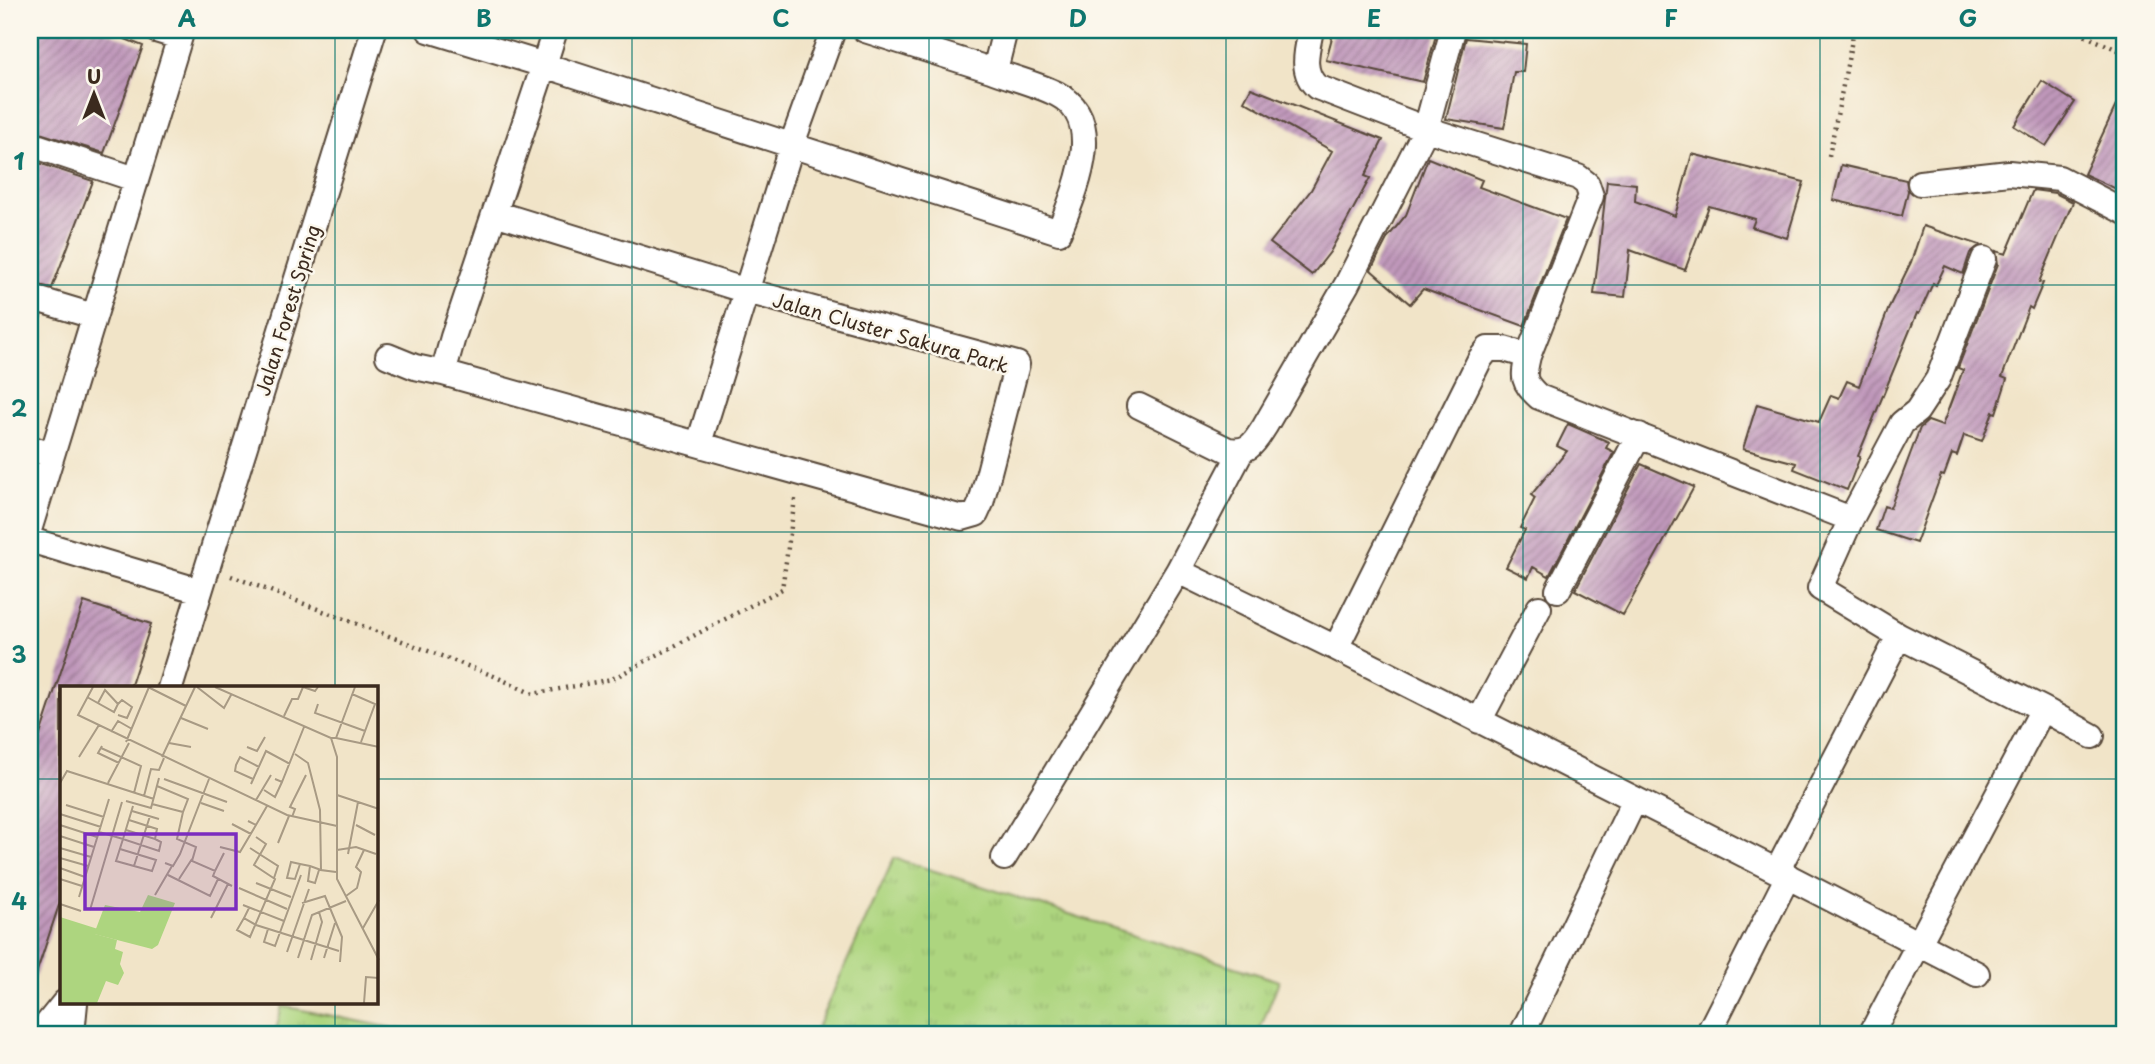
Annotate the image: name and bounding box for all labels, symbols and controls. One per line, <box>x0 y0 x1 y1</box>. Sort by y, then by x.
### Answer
text: A <box>178 0 196 35</box>
text: B <box>476 0 492 35</box>
text: C <box>772 0 790 35</box>
text: D <box>1069 0 1087 35</box>
text: E <box>1367 0 1381 35</box>
text: F <box>1664 0 1678 35</box>
text: G <box>1959 0 1977 35</box>
north arrow <box>60 60 130 130</box>
text: U <box>87 62 101 90</box>
text: 1 <box>14 143 25 178</box>
street label: Jalan Forest Spring <box>248 221 326 399</box>
street label: Jalan Cluster Sakura Park <box>770 285 1013 379</box>
text: 2 <box>11 390 27 425</box>
text: 3 <box>11 636 27 671</box>
inset map <box>60 686 378 1004</box>
text: 4 <box>11 883 27 918</box>

